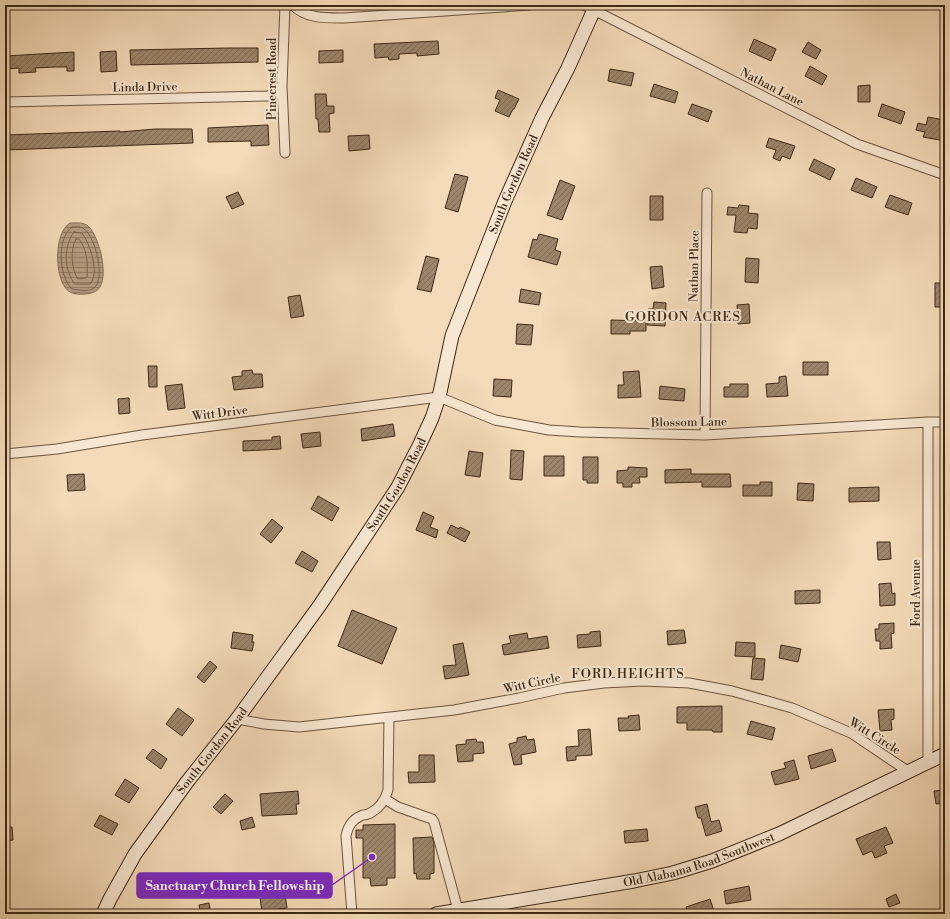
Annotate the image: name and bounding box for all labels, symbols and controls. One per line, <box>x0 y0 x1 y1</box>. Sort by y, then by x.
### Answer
street label: Pinecrest Road <box>265 38 280 120</box>
street label: Nathan Lane <box>738 65 806 110</box>
street label: Linda Drive <box>112 79 178 96</box>
street label: South Gordon Road <box>486 132 542 236</box>
street label: Nathan Place <box>686 230 703 302</box>
district label: GORDON ACRES <box>625 309 741 325</box>
street label: Witt Drive <box>190 403 249 424</box>
street label: Blossom Lane <box>650 414 727 431</box>
street label: South Gordon Road <box>364 435 430 535</box>
street label: Ford Avenue <box>909 559 924 627</box>
district label: FORD HEIGHTS <box>571 666 685 682</box>
street label: Witt Circle <box>501 670 562 697</box>
street label: South Gordon Road <box>174 704 251 797</box>
street label: Witt Circle <box>845 714 903 758</box>
street label: Old Alabama Road Southwest <box>622 829 778 891</box>
callout: Sanctuary Church Fellowship <box>137 873 332 898</box>
text: Sanctuary Church Fellowship <box>145 878 325 894</box>

